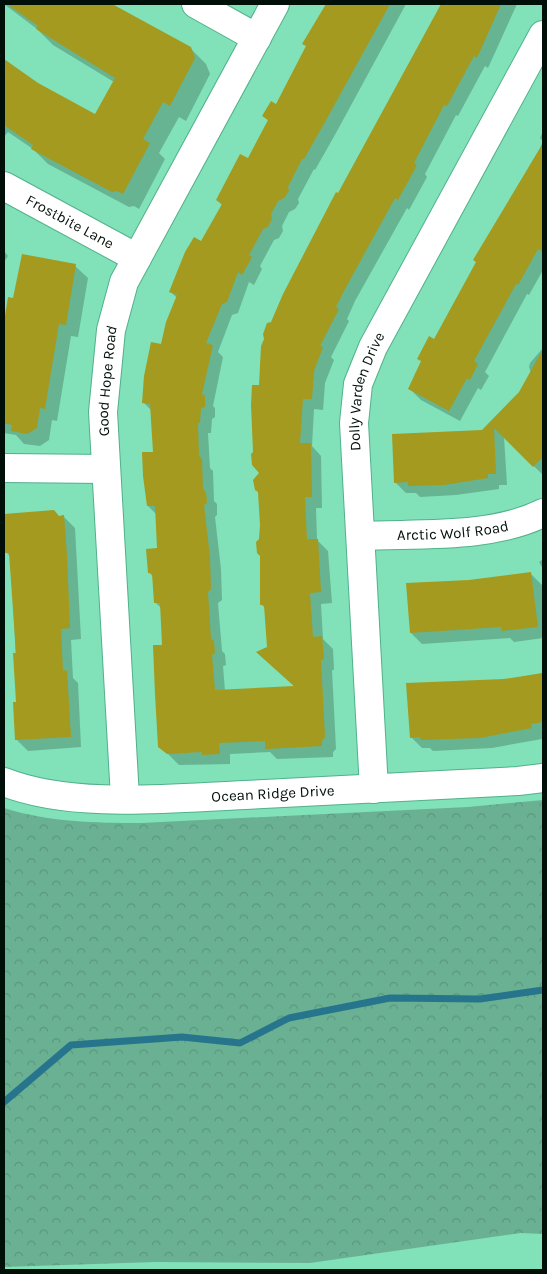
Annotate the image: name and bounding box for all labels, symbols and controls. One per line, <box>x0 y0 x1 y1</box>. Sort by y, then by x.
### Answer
street label: Frostbite Lane <box>23 191 117 253</box>
street label: Good Hope Road <box>94 323 121 437</box>
street label: Dolly Varden Drive <box>345 329 388 452</box>
street label: Arctic Wolf Road <box>397 517 510 544</box>
street label: Ocean Ridge Drive <box>211 781 335 806</box>

